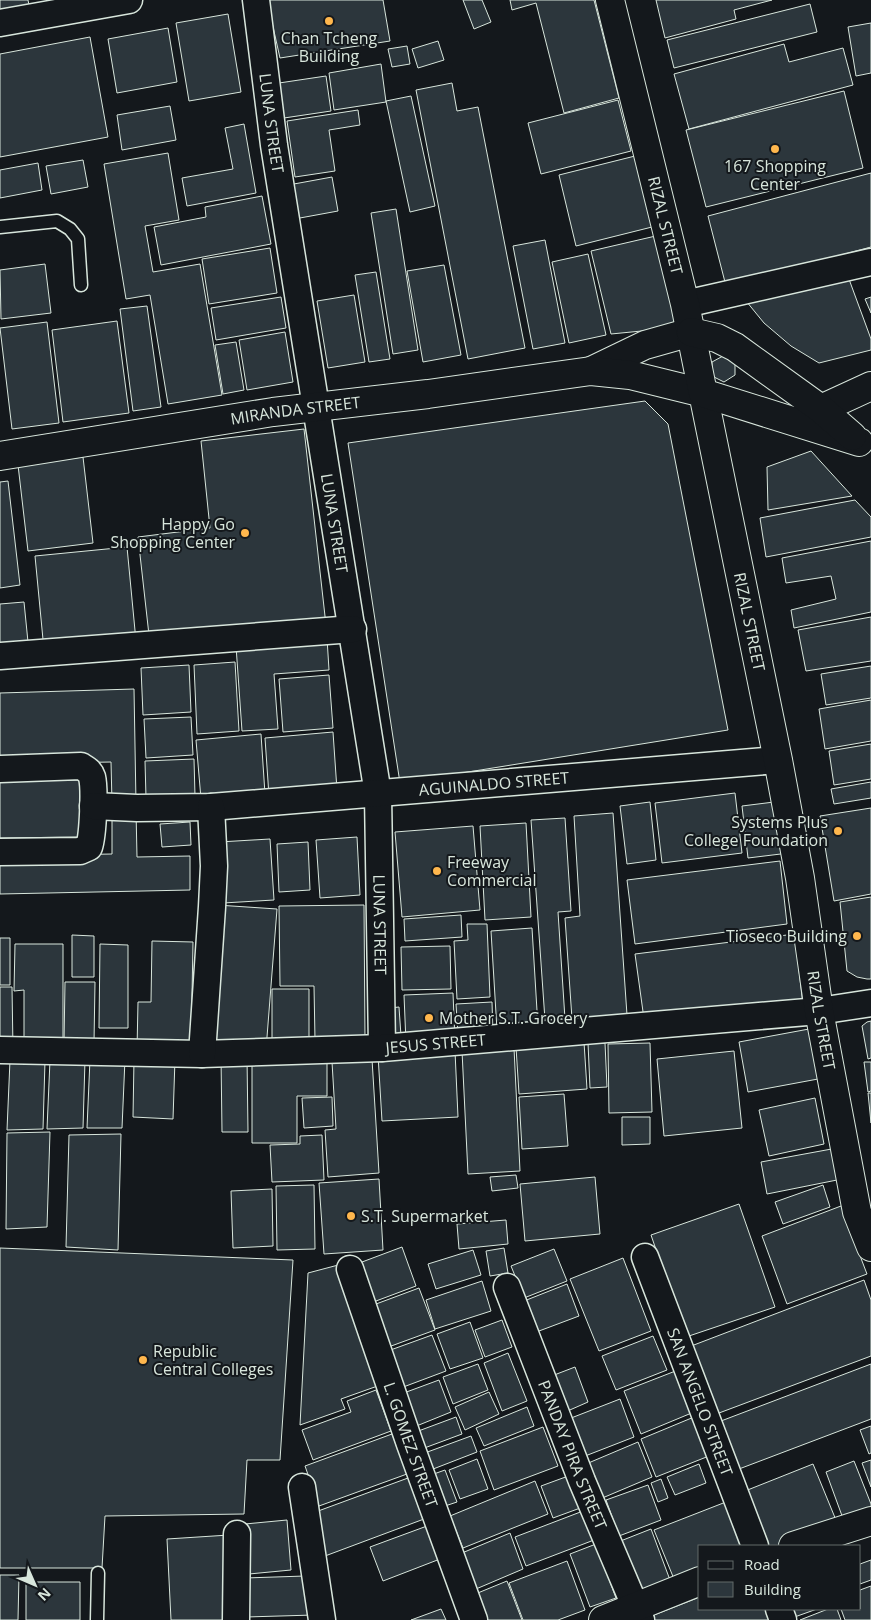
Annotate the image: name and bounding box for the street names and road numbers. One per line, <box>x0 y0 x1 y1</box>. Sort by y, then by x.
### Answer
street label: LUNA STREET <box>254 72 289 175</box>
street label: RIZAL STREET <box>643 174 688 277</box>
street label: MIRANDA STREET <box>229 391 362 430</box>
street label: LUNA STREET <box>316 472 353 575</box>
street label: RIZAL STREET <box>729 570 771 673</box>
street label: AGUINALDO STREET <box>418 766 570 801</box>
street label: LUNA STREET <box>368 874 392 975</box>
street label: RIZAL STREET <box>802 969 841 1072</box>
street label: JESUS STREET <box>383 1028 487 1059</box>
street label: SAN ANGELO STREET <box>662 1325 738 1479</box>
street label: PANDAY PIRA STREET <box>533 1377 612 1533</box>
street label: L. GOMEZ STREET <box>379 1379 443 1511</box>

